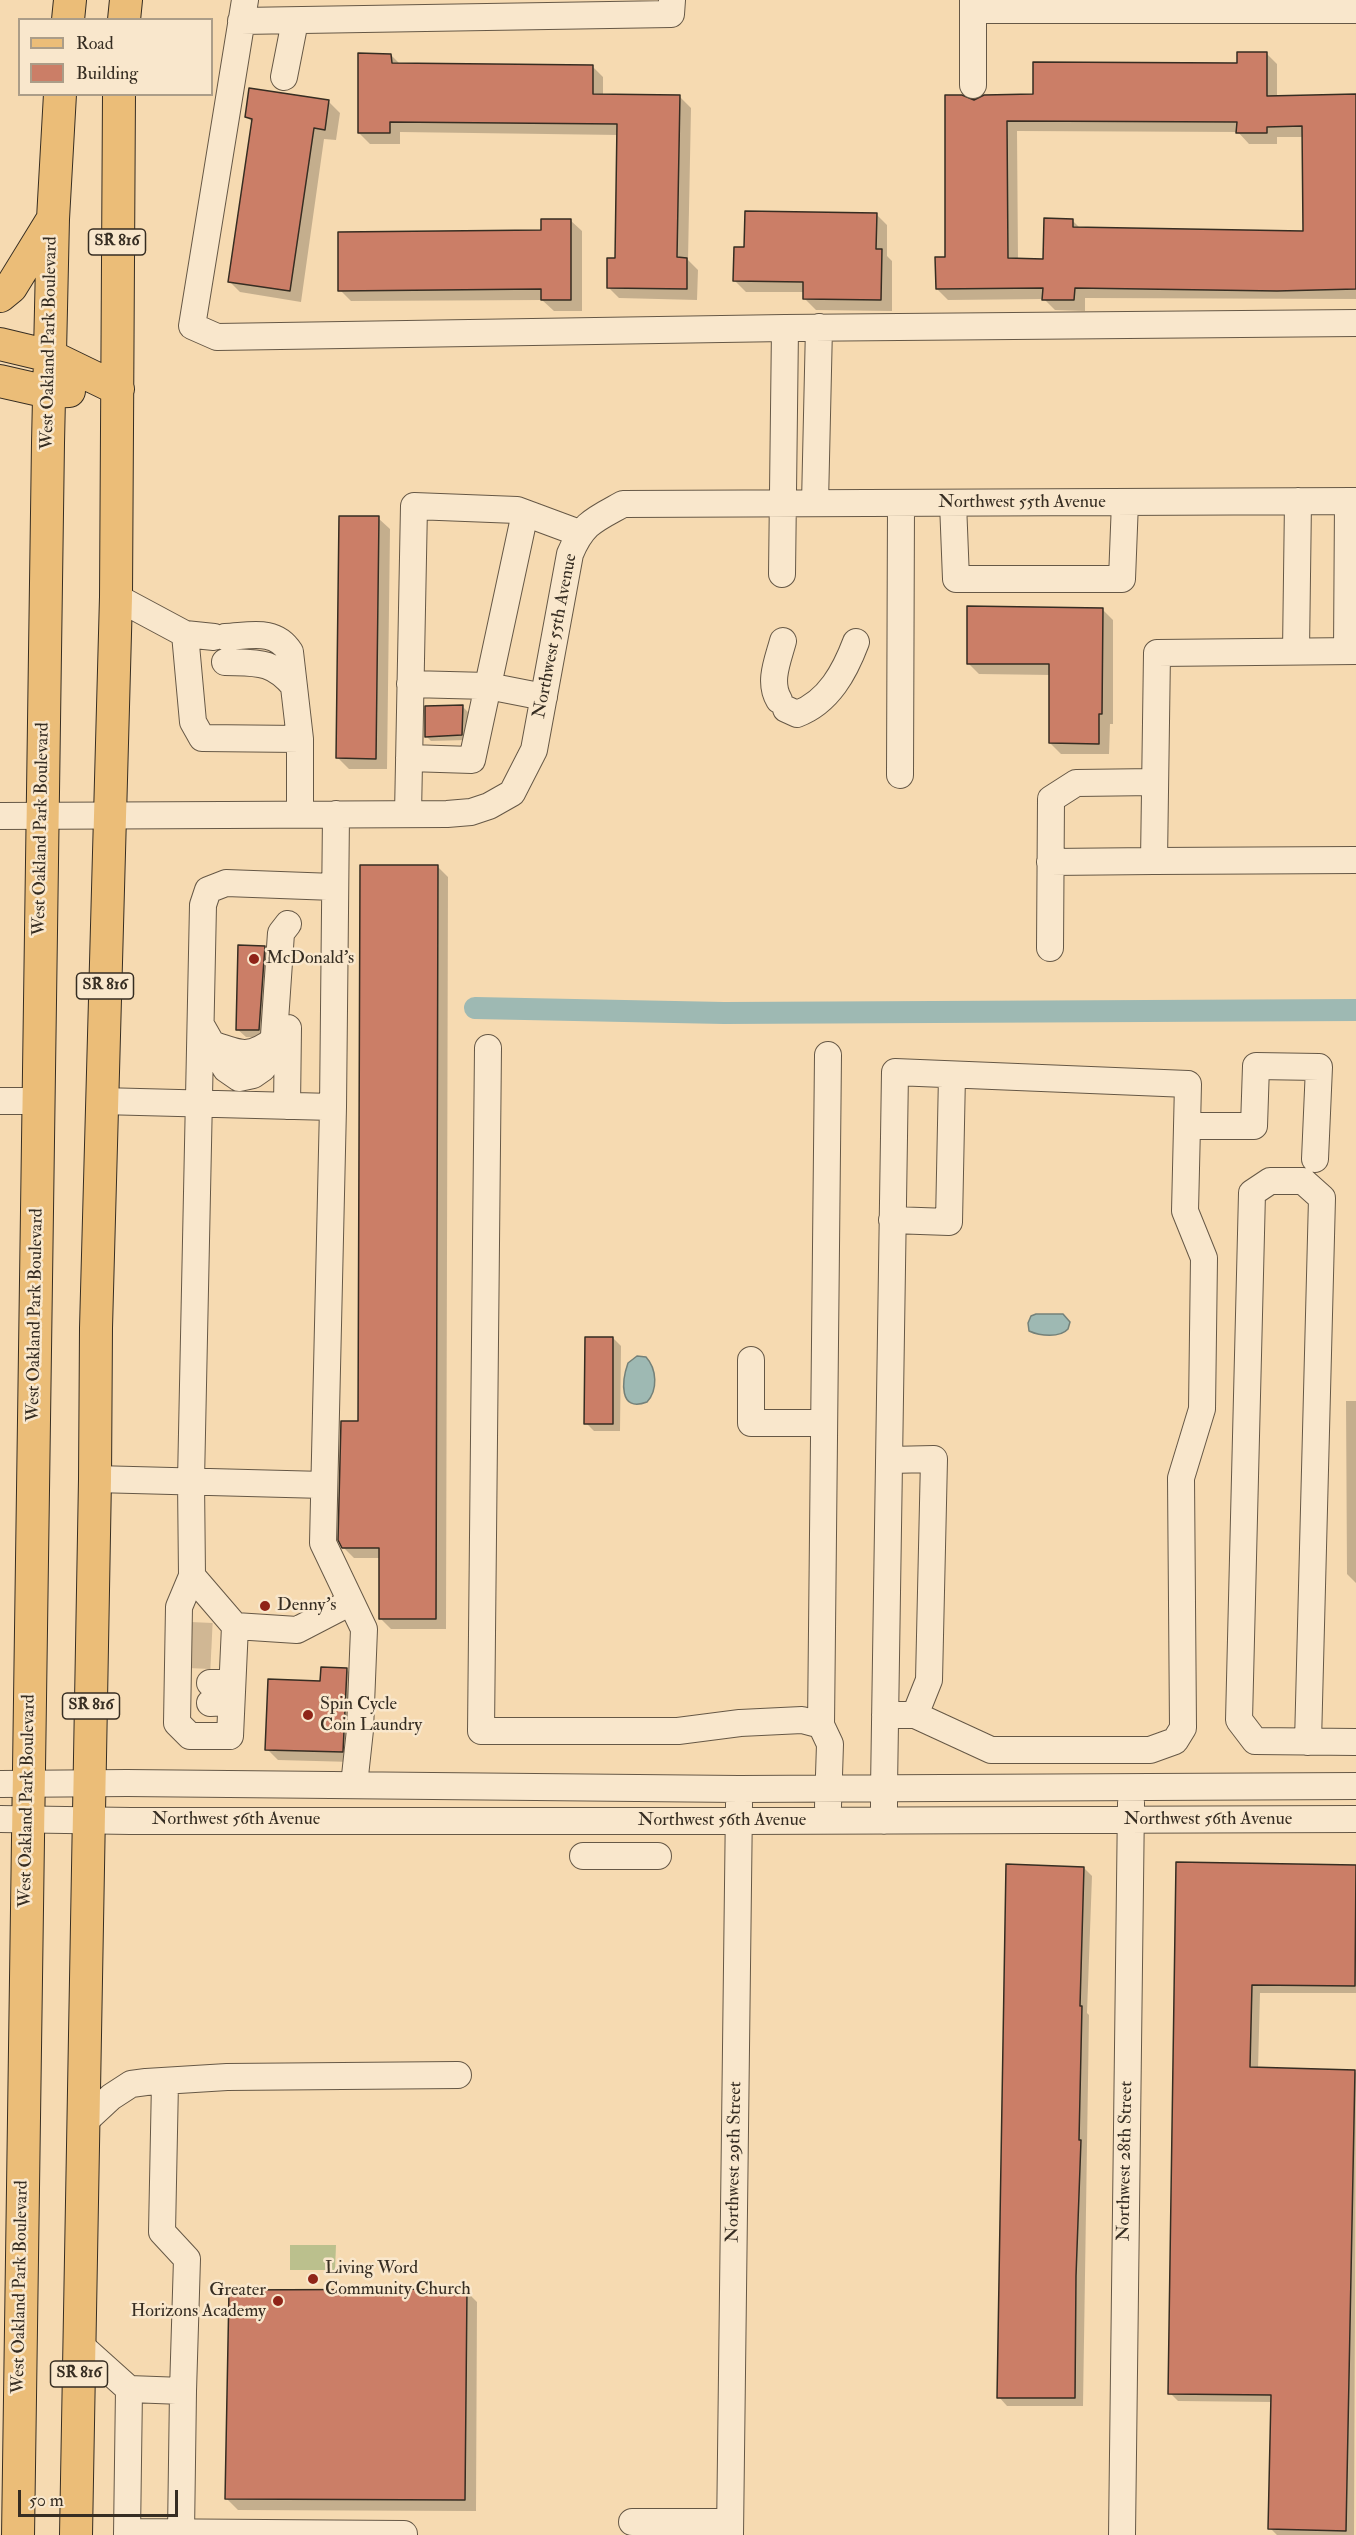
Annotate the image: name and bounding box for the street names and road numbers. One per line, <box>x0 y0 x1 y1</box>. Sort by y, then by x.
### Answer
road number: SR 816 <box>88 229 146 255</box>
street label: West Oakland Park Boulevard <box>37 236 63 450</box>
street label: Northwest 55th Avenue <box>938 492 1106 514</box>
street label: Northwest 55th Avenue <box>529 552 583 720</box>
street label: West Oakland Park Boulevard <box>29 722 55 936</box>
road number: SR 816 <box>76 973 134 999</box>
street label: West Oakland Park Boulevard <box>23 1208 49 1422</box>
road number: SR 816 <box>62 1693 119 1719</box>
street label: West Oakland Park Boulevard <box>15 1694 41 1908</box>
street label: Northwest 56th Avenue <box>152 1809 320 1831</box>
street label: Northwest 56th Avenue <box>1124 1809 1292 1831</box>
street label: Northwest 56th Avenue <box>638 1810 806 1832</box>
street label: Northwest 29th Street <box>723 2081 747 2243</box>
street label: Northwest 28th Street <box>1114 2081 1138 2241</box>
street label: West Oakland Park Boulevard <box>8 2180 34 2394</box>
road number: SR 816 <box>50 2361 107 2387</box>

